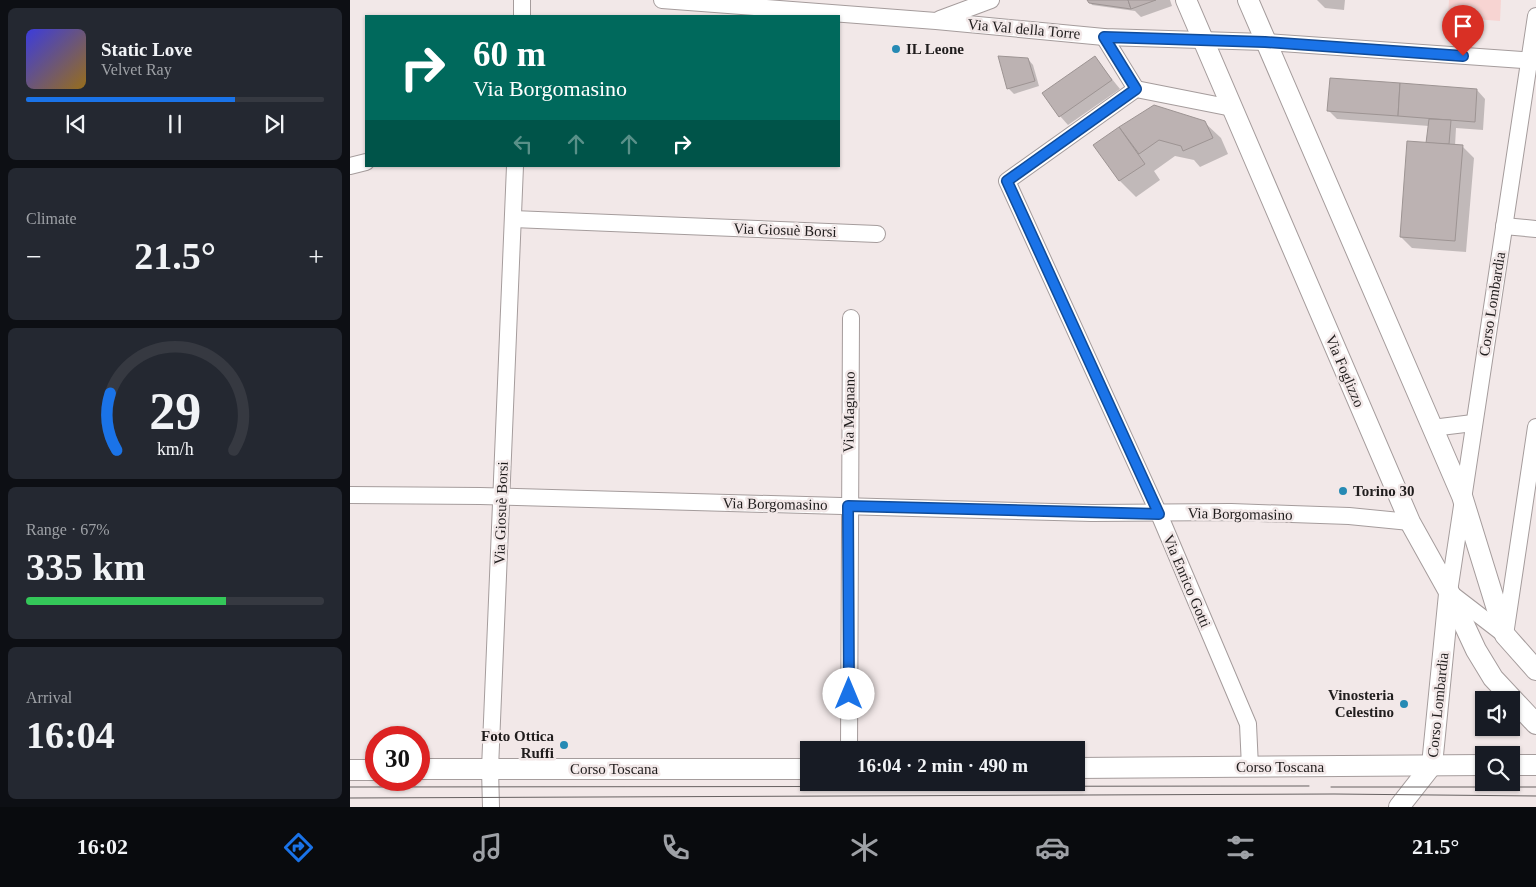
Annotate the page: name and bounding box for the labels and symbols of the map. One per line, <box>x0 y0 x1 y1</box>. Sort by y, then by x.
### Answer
pin <box>1442 5 1484 56</box>
street label: Via Val della Torre <box>967 16 1081 42</box>
place label: IL Leone <box>906 41 964 57</box>
marker: IL Leone <box>890 43 902 55</box>
street label: Via Giosuè Borsi <box>733 220 837 240</box>
street label: Corso Lombardia <box>1476 250 1508 357</box>
street label: Via Foglizzo <box>1323 332 1367 410</box>
street label: Via Magnano <box>840 371 858 453</box>
street label: Via Giosuè Borsi <box>491 461 511 565</box>
place label: Torino 30 <box>1353 483 1415 499</box>
marker: Torino 30 <box>1337 485 1349 497</box>
street label: Via Borgomasino <box>722 495 828 513</box>
street label: Via Borgomasino <box>1187 505 1293 523</box>
street label: Via Enrico Gotti <box>1160 532 1214 630</box>
street label: Corso Lombardia <box>1425 651 1451 758</box>
position arrow <box>822 667 874 719</box>
place label: Vinosteria Celestino <box>1328 687 1394 720</box>
marker: Vinosteria Celestino <box>1398 698 1410 710</box>
speed limit sign: 30 <box>365 726 430 791</box>
place label: Foto Ottica Ruffi <box>481 728 555 761</box>
marker: Foto Ottica Ruffi <box>558 739 570 751</box>
street label: Corso Toscana <box>1236 759 1324 775</box>
street label: Corso Toscana <box>570 761 658 777</box>

